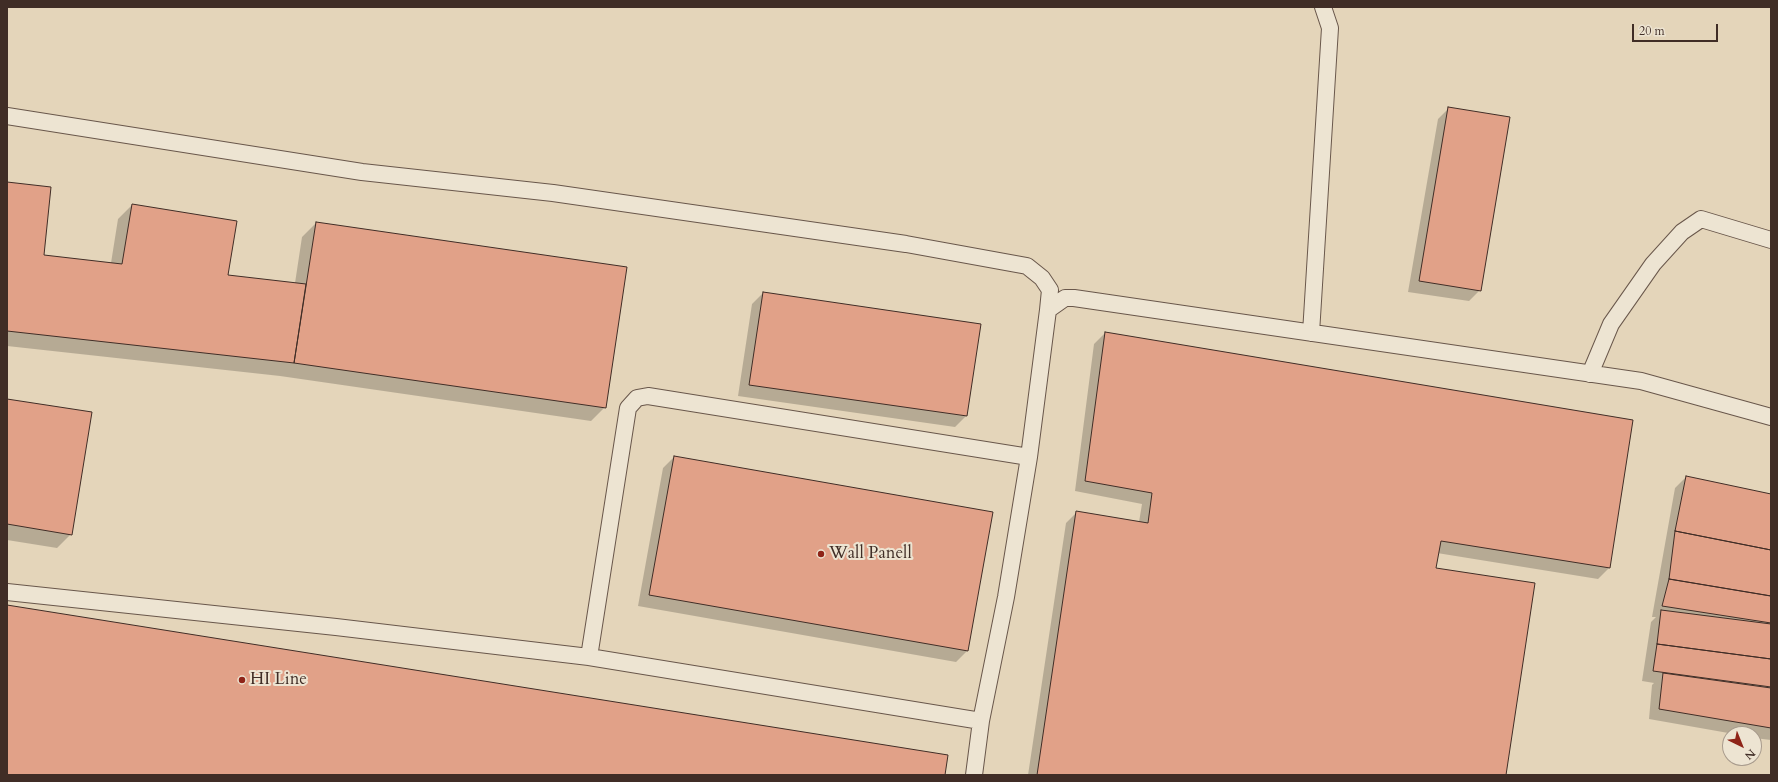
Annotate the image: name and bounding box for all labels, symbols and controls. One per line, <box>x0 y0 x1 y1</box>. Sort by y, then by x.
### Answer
scale bar <box>1634 16 1720 42</box>
text: 20 m <box>1639 23 1665 39</box>
place label: Wall Panell <box>829 544 912 564</box>
marker: Wall Panell <box>816 549 826 559</box>
place label: HI Line <box>250 670 307 690</box>
marker: HI Line <box>237 675 247 685</box>
north arrow <box>1722 726 1762 766</box>
text: N <box>1741 746 1758 763</box>

